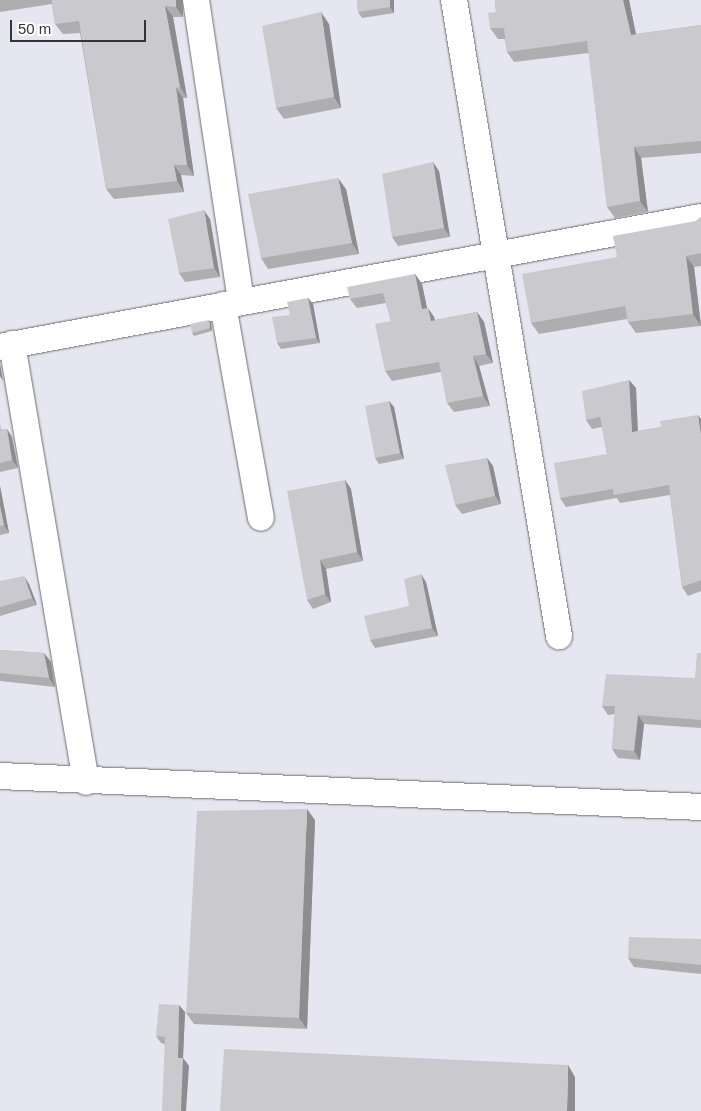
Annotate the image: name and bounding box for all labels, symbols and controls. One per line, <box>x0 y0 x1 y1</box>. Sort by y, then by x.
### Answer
scale bar <box>12 10 149 42</box>
text: 50 m <box>18 20 51 37</box>

